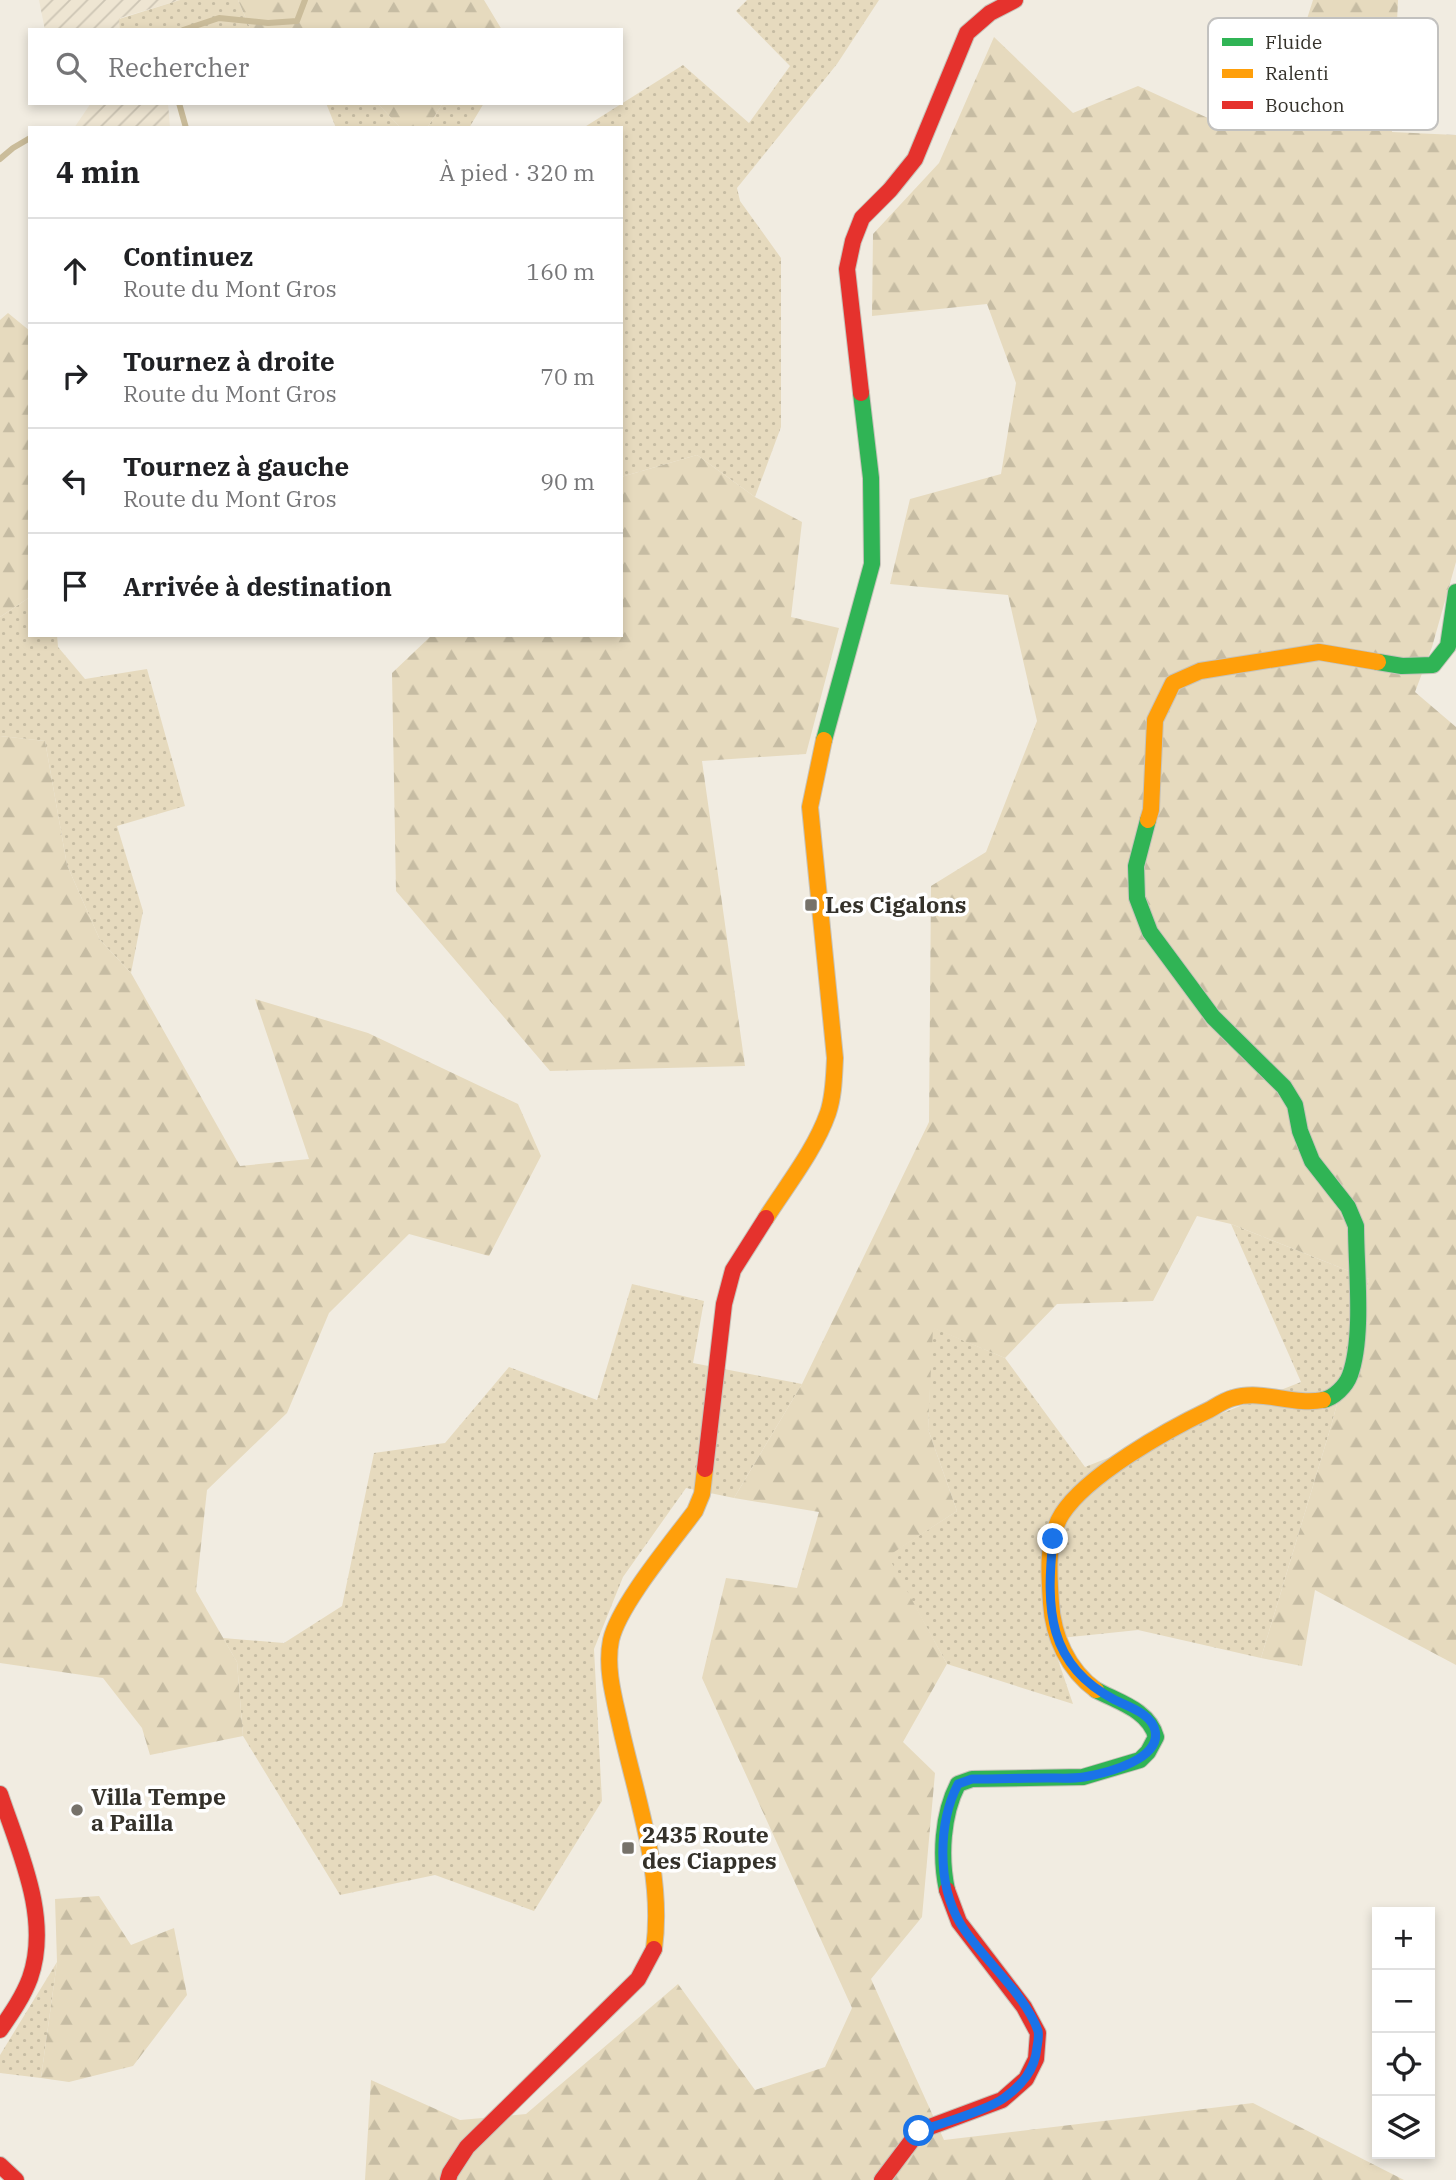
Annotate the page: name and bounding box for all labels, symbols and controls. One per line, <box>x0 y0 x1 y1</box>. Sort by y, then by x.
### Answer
legend <box>1208 18 1438 130</box>
search box <box>28 28 623 105</box>
text: Fluide <box>1265 30 1322 54</box>
icon: search <box>52 48 90 86</box>
text: Rechercher <box>108 50 249 84</box>
text: Ralenti <box>1265 61 1329 85</box>
text: Bouchon <box>1265 93 1345 117</box>
text: 4 min <box>56 152 140 191</box>
text: À pied · 320 m <box>439 157 595 187</box>
text: Continuez <box>123 239 253 273</box>
icon: ahead <box>56 252 94 290</box>
text: 160 m <box>526 256 595 286</box>
text: Route du Mont Gros <box>123 273 337 303</box>
text: Tournez à droite <box>123 344 335 378</box>
icon: right <box>56 357 94 395</box>
text: 70 m <box>540 361 595 391</box>
text: Route du Mont Gros <box>123 378 337 408</box>
text: Tournez à gauche <box>123 449 349 483</box>
icon: left <box>56 462 94 500</box>
text: 90 m <box>540 466 595 496</box>
text: Route du Mont Gros <box>123 483 337 513</box>
icon: arrive <box>56 567 94 605</box>
text: Arrivée à destination <box>123 569 392 603</box>
place label: Les Cigalons <box>825 889 966 919</box>
marker: Les Cigalons <box>803 897 819 913</box>
route end <box>1037 1523 1068 1554</box>
place label: Villa Tempe a Pailla <box>91 1781 226 1837</box>
marker: Villa Tempe a Pailla <box>69 1802 85 1818</box>
place label: 2435 Route des Ciappes <box>642 1819 777 1875</box>
marker: 2435 Route des Ciappes <box>620 1840 636 1856</box>
map controls <box>1372 1907 1435 2159</box>
button: + <box>1372 1907 1435 1970</box>
button: − <box>1372 1970 1435 2033</box>
button: locate <box>1372 2033 1435 2096</box>
button: layers <box>1372 2096 1435 2159</box>
route start <box>903 2115 934 2146</box>

